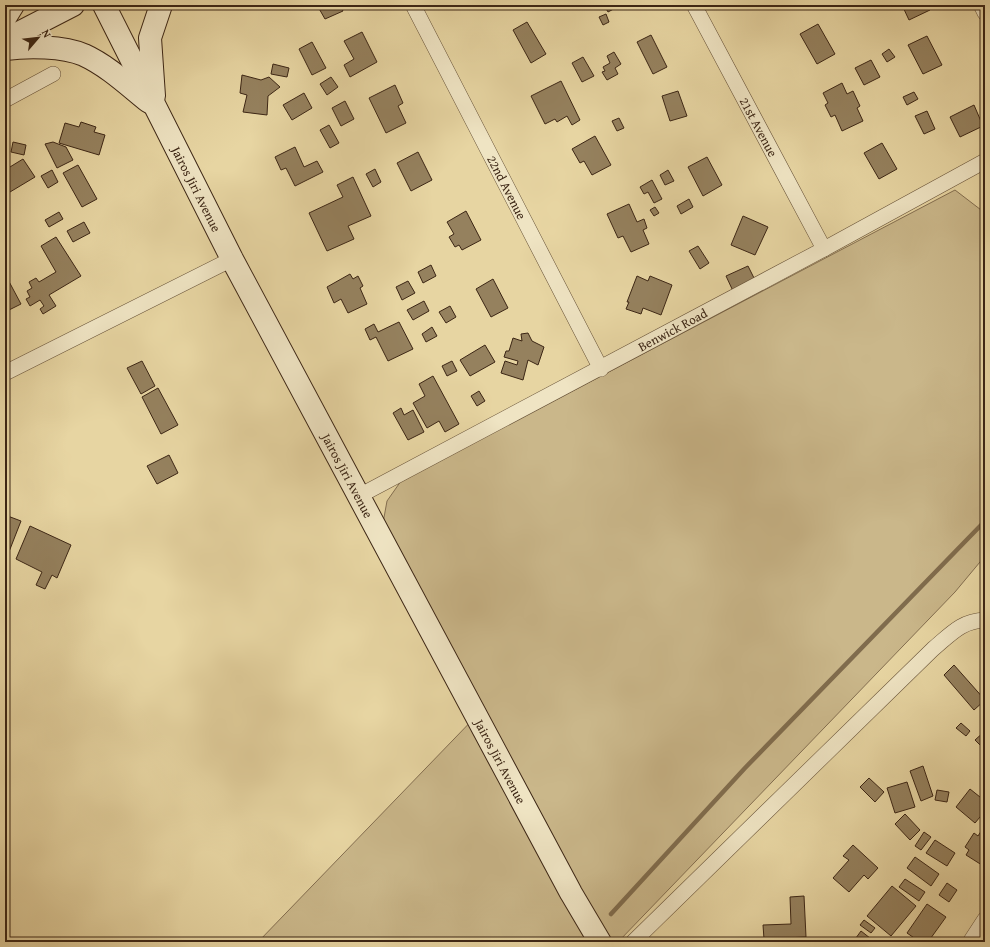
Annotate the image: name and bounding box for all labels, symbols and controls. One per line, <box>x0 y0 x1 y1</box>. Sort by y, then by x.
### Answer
north arrow <box>18 18 58 58</box>
text: N <box>38 26 56 41</box>
street label: 21st Avenue <box>735 94 782 160</box>
street label: Jairos Jiri Avenue <box>166 141 226 235</box>
street label: 22nd Avenue <box>482 152 531 223</box>
street label: Benwick Road <box>635 304 711 356</box>
street label: Jairos Jiri Avenue <box>316 428 378 521</box>
street label: Jairos Jiri Avenue <box>469 714 531 807</box>

